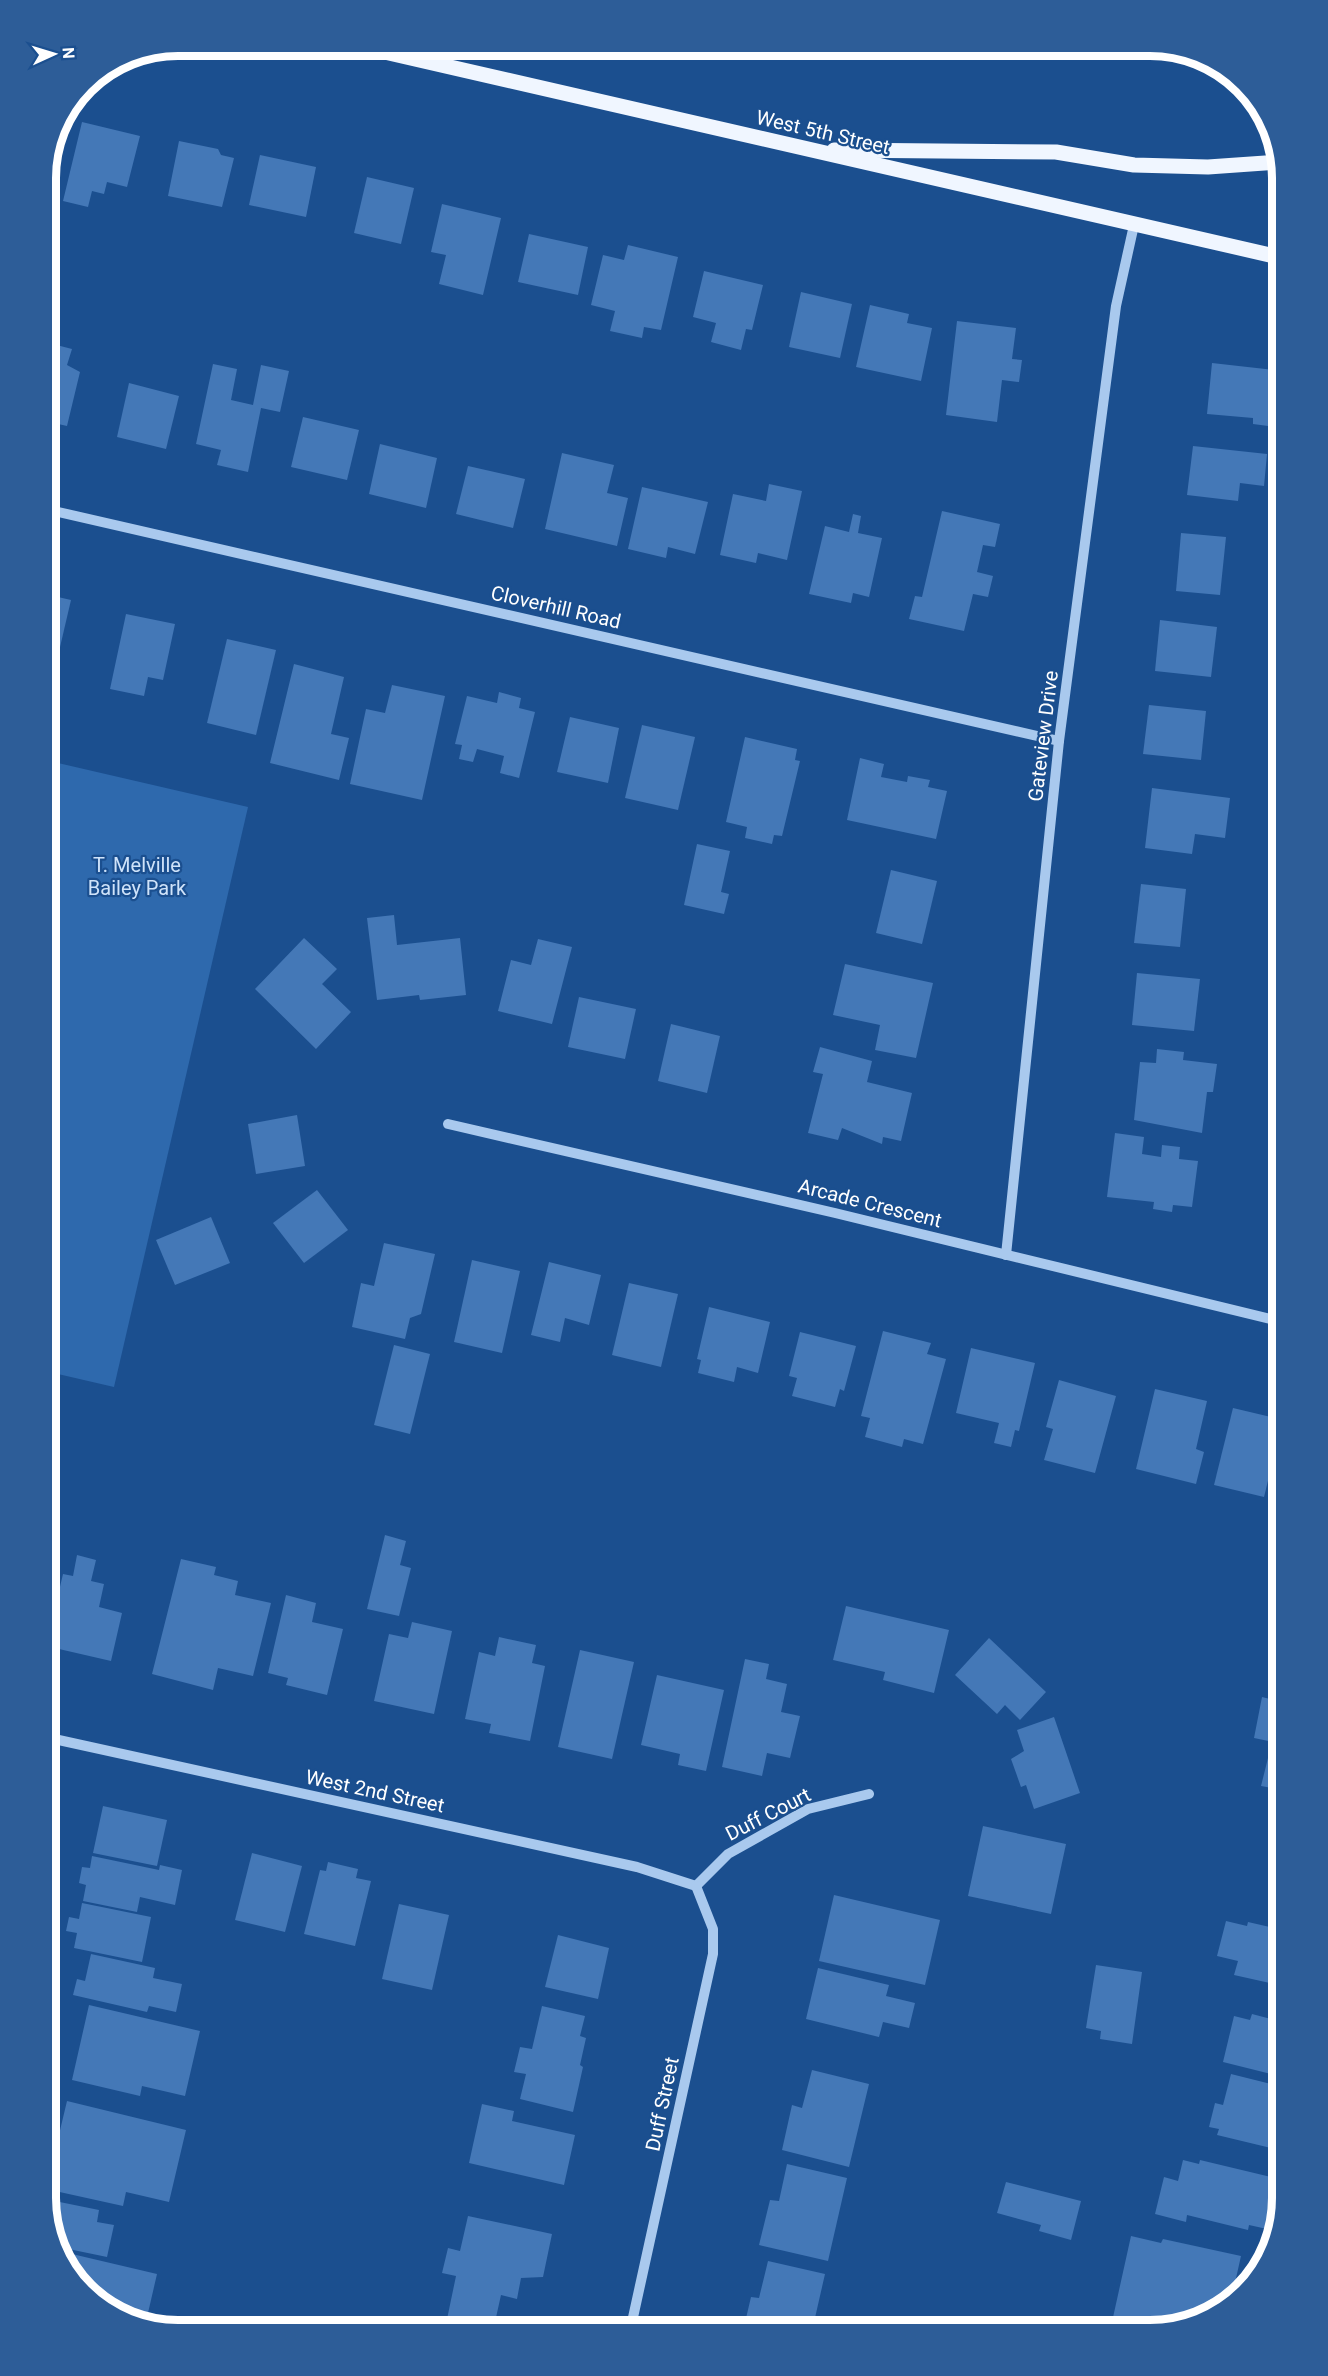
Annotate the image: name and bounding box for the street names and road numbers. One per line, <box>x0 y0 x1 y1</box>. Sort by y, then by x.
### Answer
street label: West 5th Street <box>754 105 892 159</box>
street label: Cloverhill Road <box>489 580 623 634</box>
street label: Gateview Drive <box>1023 669 1063 803</box>
street label: Arcade Crescent <box>796 1174 944 1232</box>
street label: West 2nd Street <box>303 1765 447 1817</box>
street label: Duff Court <box>721 1782 815 1846</box>
street label: Duff Street <box>640 2055 684 2153</box>

